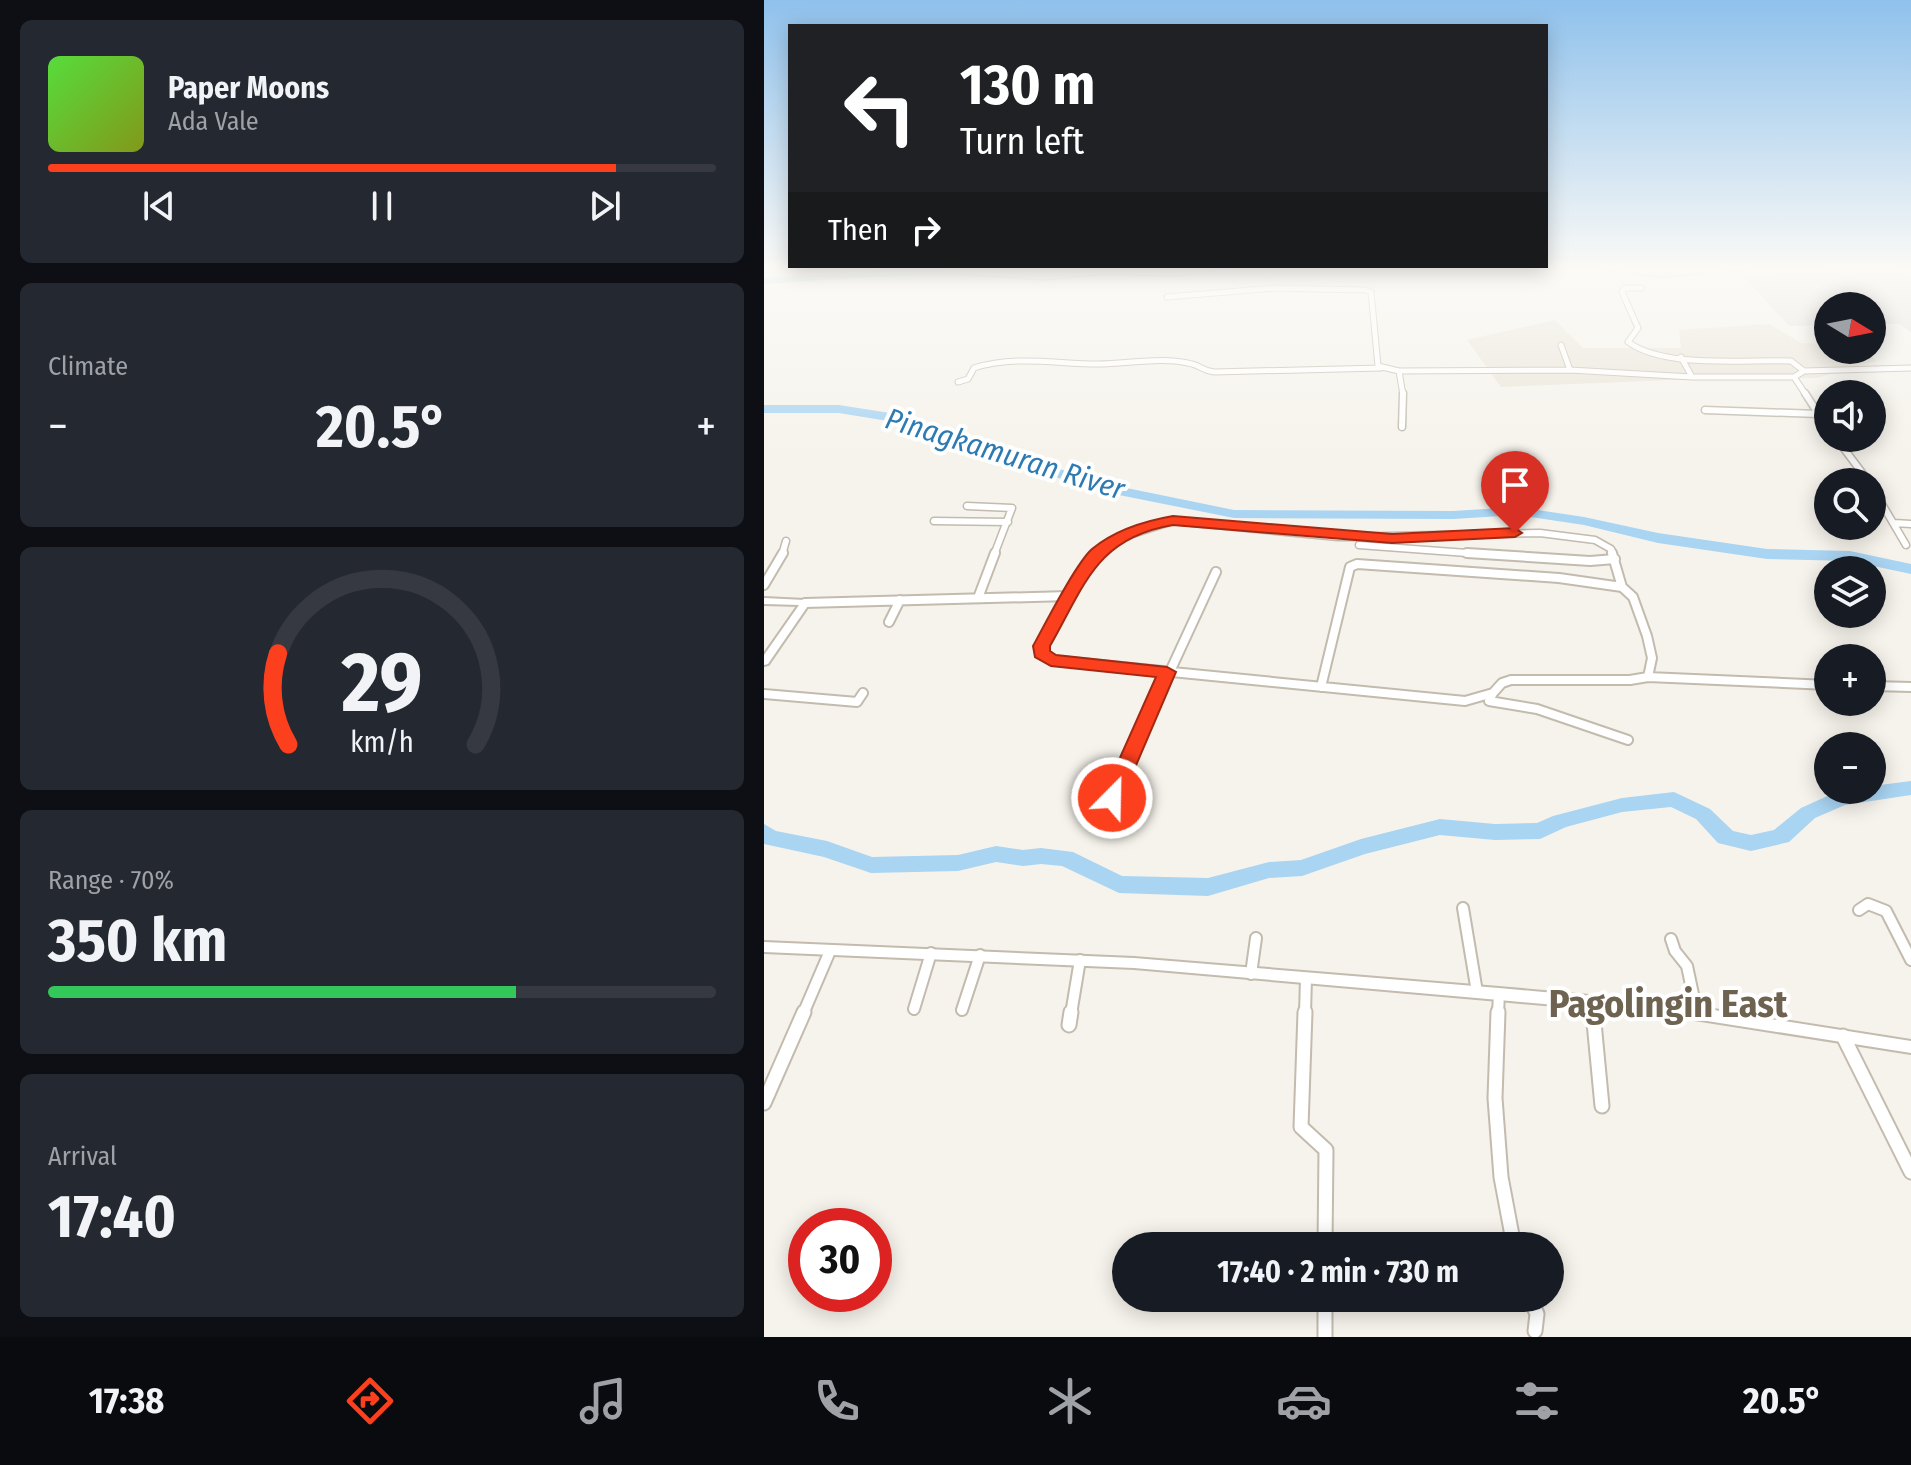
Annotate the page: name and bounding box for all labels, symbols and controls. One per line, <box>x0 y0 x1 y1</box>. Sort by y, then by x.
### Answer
text: 130 m <box>960 52 1095 119</box>
icon: left <box>828 56 932 160</box>
text: Paper Moons <box>168 70 329 106</box>
text: Ada Vale <box>168 106 259 137</box>
text: Turn left <box>960 120 1084 164</box>
icon: previous <box>137 184 181 228</box>
icon: pause <box>360 184 404 228</box>
icon: next <box>583 184 627 228</box>
icon: right <box>904 208 948 252</box>
text: Then <box>828 212 888 248</box>
north arrow <box>1814 292 1886 364</box>
map controls <box>1814 292 1886 804</box>
text: Climate <box>48 351 128 382</box>
button: sound <box>1814 380 1886 452</box>
text: 20.5° <box>316 391 448 463</box>
text: − <box>48 400 68 453</box>
text: + <box>696 400 716 453</box>
water label: Pinagkamuran River <box>881 401 1130 508</box>
pin <box>1481 451 1549 533</box>
icon: arrive <box>1493 463 1537 507</box>
button: search <box>1814 468 1886 540</box>
button: layers <box>1814 556 1886 628</box>
text: 29 <box>340 632 423 732</box>
button: + <box>1814 644 1886 716</box>
text: km/h <box>350 725 414 760</box>
button: − <box>1814 732 1886 804</box>
position arrow <box>1070 756 1154 840</box>
text: Range · 70% <box>48 865 174 896</box>
text: 350 km <box>48 905 227 977</box>
district label: Pagolingin East <box>1549 981 1788 1027</box>
text: Arrival <box>48 1141 117 1172</box>
text: 17:40 <box>48 1181 176 1253</box>
speed limit sign: 30 <box>788 1208 892 1312</box>
text: 17:40 · 2 min · 730 m <box>1217 1254 1459 1290</box>
icon: directions <box>342 1373 398 1429</box>
icon: music <box>575 1373 631 1429</box>
icon: phone <box>809 1373 865 1429</box>
icon: climate <box>1042 1373 1098 1429</box>
icon: car <box>1276 1373 1332 1429</box>
icon: filters <box>1509 1373 1565 1429</box>
text: 17:38 <box>89 1379 164 1423</box>
text: 20.5° <box>1743 1379 1822 1423</box>

